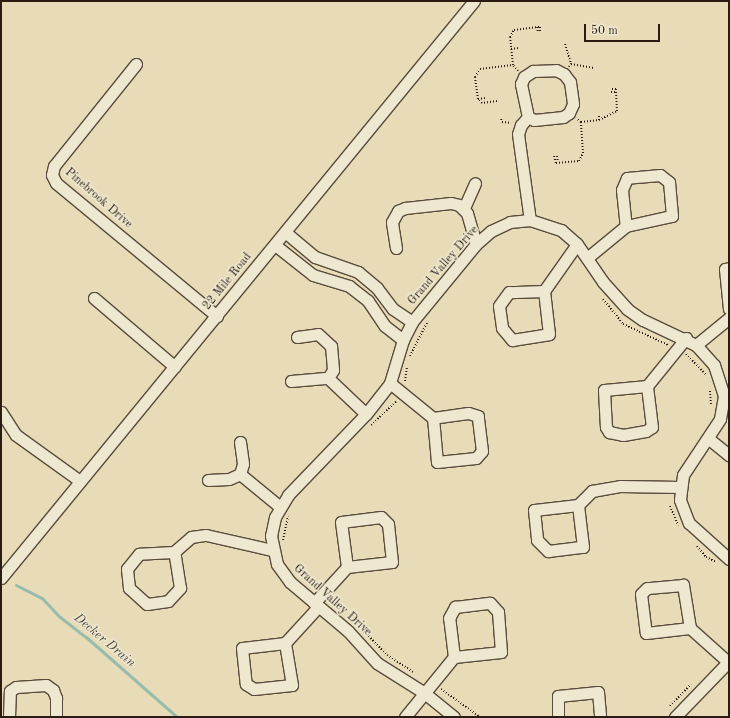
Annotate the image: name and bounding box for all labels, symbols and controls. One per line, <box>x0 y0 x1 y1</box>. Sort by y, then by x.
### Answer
scale bar <box>586 16 662 42</box>
text: 50 m <box>591 25 618 37</box>
street label: Pinebrook Drive <box>61 166 135 232</box>
street label: Grand Valley Drive <box>406 223 482 309</box>
street label: 22 Mile Road <box>201 250 255 314</box>
street label: Grand Valley Drive <box>290 562 374 640</box>
water label: Decker Drain <box>70 611 138 671</box>

